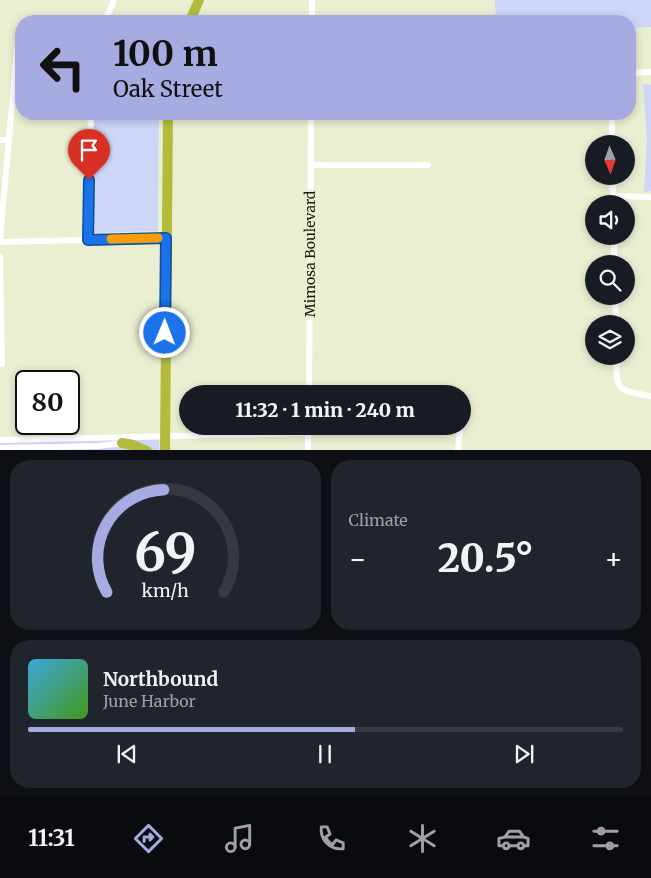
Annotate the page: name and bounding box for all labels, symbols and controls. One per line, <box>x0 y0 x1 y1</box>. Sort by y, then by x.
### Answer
text: 100 m <box>113 32 218 76</box>
icon: left <box>30 35 95 100</box>
text: Oak Street <box>113 75 223 103</box>
pin <box>68 129 110 180</box>
north arrow <box>585 135 635 185</box>
map controls <box>585 135 635 365</box>
icon: arrive <box>75 136 103 164</box>
street label: Mimosa Boulevard <box>301 190 319 317</box>
button: sound <box>585 195 635 245</box>
button: search <box>585 255 635 305</box>
position arrow <box>138 306 190 358</box>
button: layers <box>585 315 635 365</box>
speed limit sign: 80 <box>15 370 80 435</box>
text: 11:32 · 1 min · 240 m <box>235 398 415 422</box>
text: Climate <box>349 510 408 530</box>
text: 69 <box>134 520 197 585</box>
text: 20.5° <box>438 535 534 582</box>
text: − <box>349 541 367 577</box>
text: + <box>604 541 623 577</box>
text: km/h <box>142 579 189 602</box>
text: Northbound <box>103 667 218 691</box>
text: June Harbor <box>103 691 196 711</box>
icon: previous <box>113 740 141 768</box>
icon: pause <box>311 740 339 768</box>
icon: next <box>510 740 538 768</box>
icon: directions <box>131 821 166 856</box>
icon: music <box>222 821 257 856</box>
icon: phone <box>314 821 349 856</box>
icon: climate <box>405 821 440 856</box>
icon: car <box>496 821 531 856</box>
icon: filters <box>588 821 623 856</box>
text: 11:31 <box>28 824 75 852</box>

